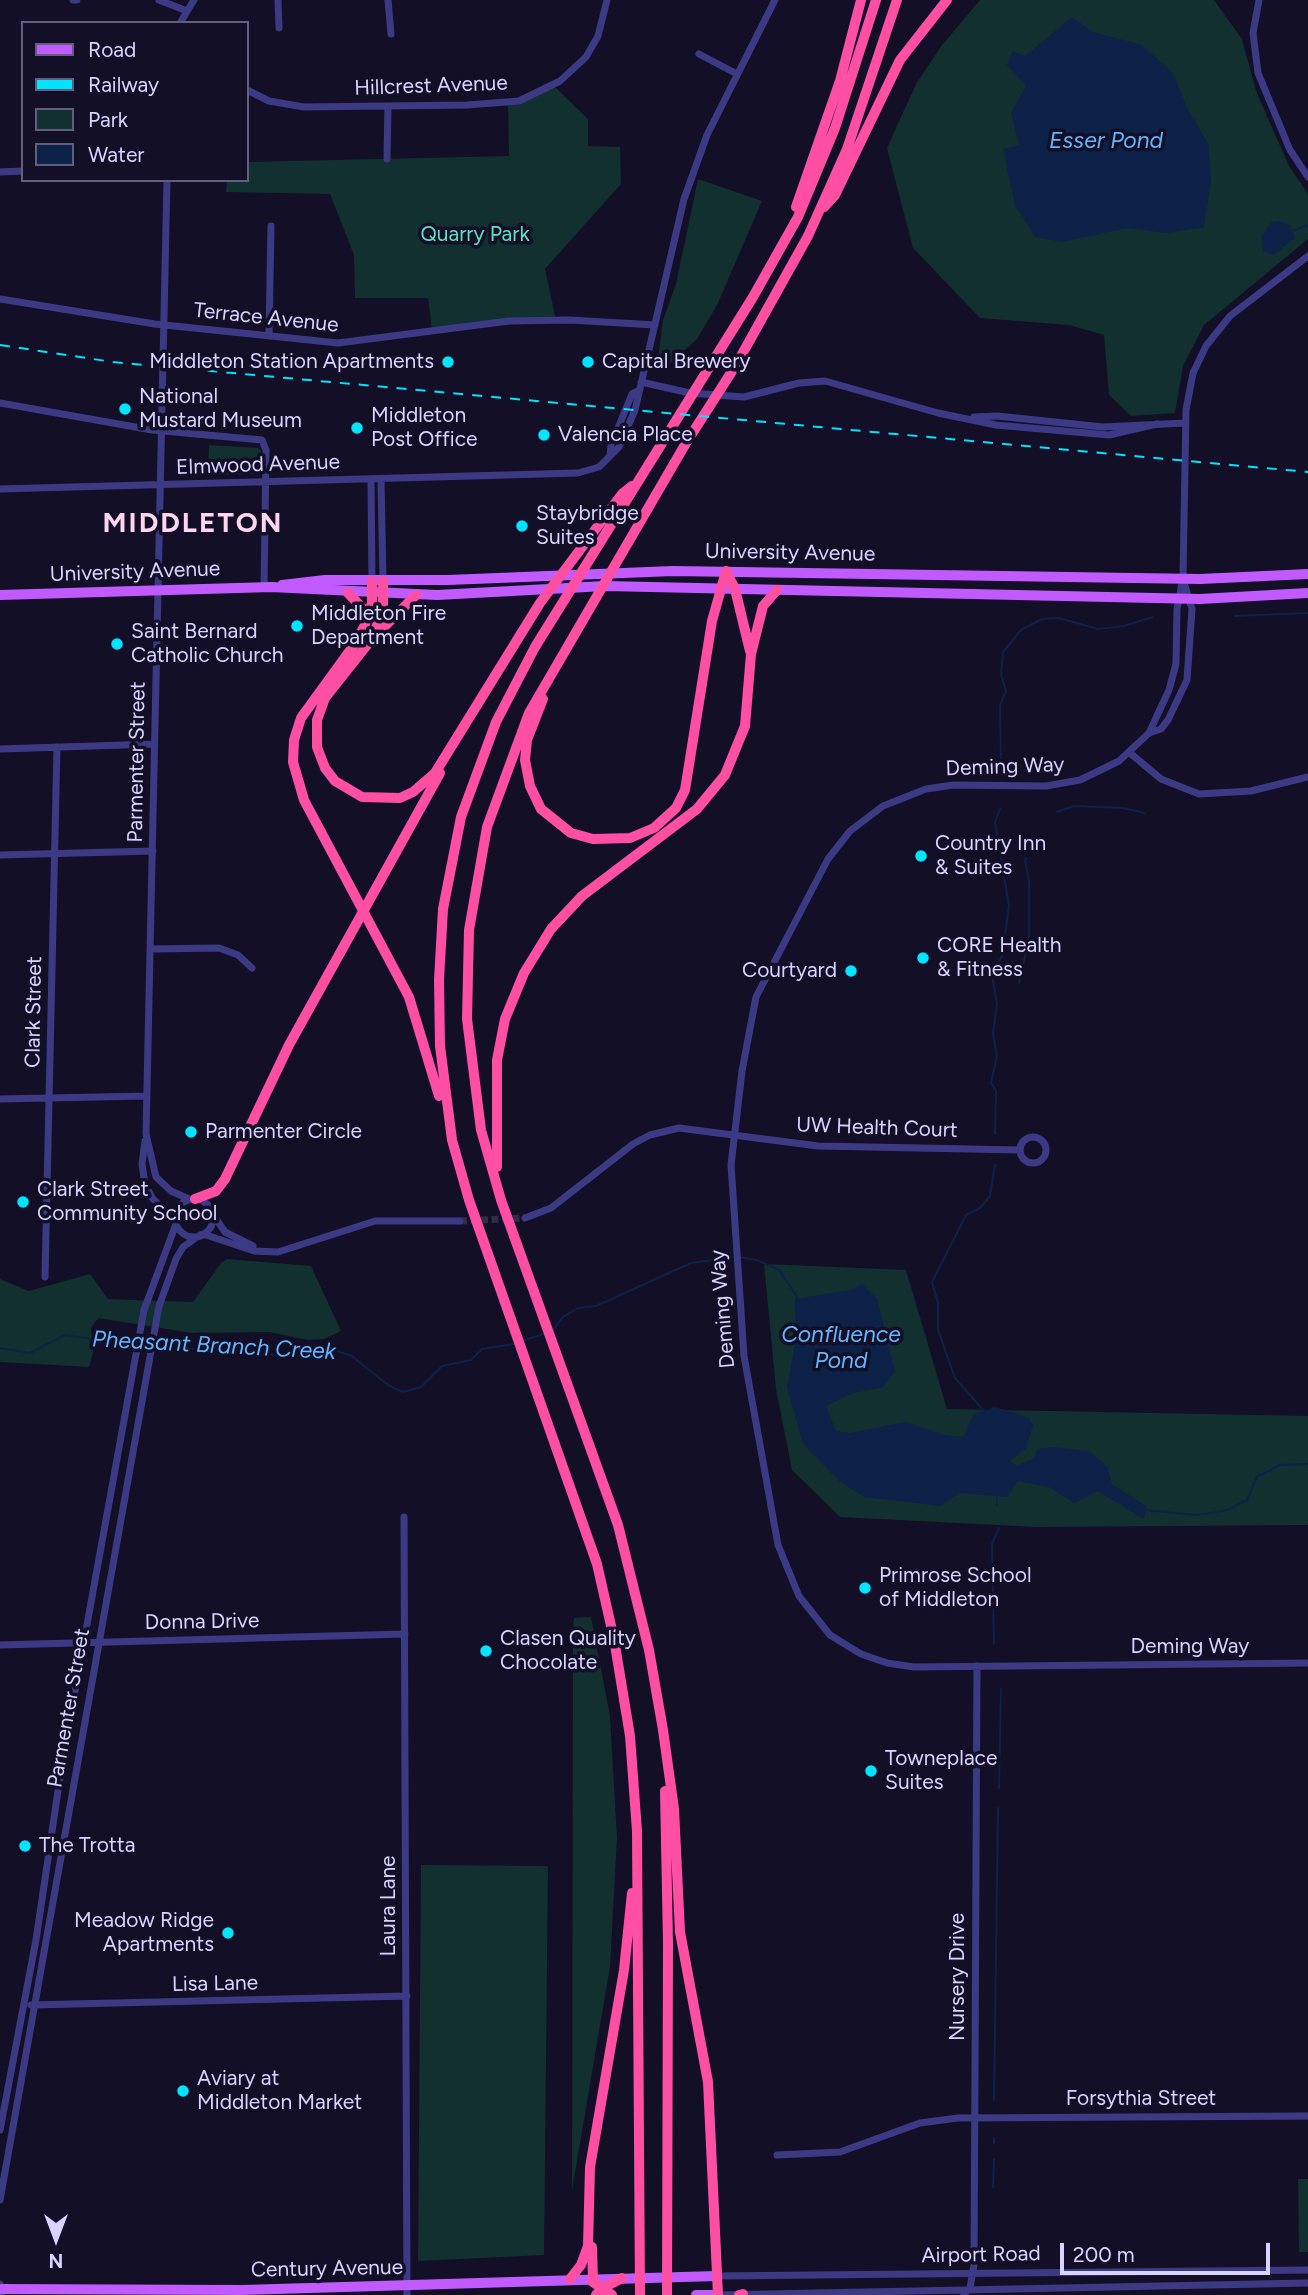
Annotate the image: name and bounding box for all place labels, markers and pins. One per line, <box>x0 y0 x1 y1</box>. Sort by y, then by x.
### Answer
place label: Middleton Station Apartments <box>149 349 434 375</box>
place label: Capital Brewery <box>602 349 750 375</box>
marker: Middleton Station Apartments <box>440 354 456 370</box>
marker: Capital Brewery <box>580 354 596 370</box>
place label: National Mustard Museum <box>139 384 302 434</box>
marker: National Mustard Museum <box>117 401 133 417</box>
place label: Middleton Post Office <box>371 403 478 453</box>
marker: Middleton Post Office <box>349 420 365 436</box>
place label: Valencia Place <box>558 422 693 448</box>
marker: Valencia Place <box>536 427 552 443</box>
place label: Staybridge Suites <box>536 501 639 551</box>
marker: Staybridge Suites <box>514 518 530 534</box>
place label: Middleton Fire Department <box>311 601 446 651</box>
marker: Middleton Fire Department <box>289 618 305 634</box>
place label: Saint Bernard Catholic Church <box>131 619 283 669</box>
marker: Saint Bernard Catholic Church <box>109 636 125 652</box>
place label: Country Inn & Suites <box>935 831 1046 881</box>
marker: Country Inn & Suites <box>913 848 929 864</box>
place label: CORE Health & Fitness <box>937 933 1061 983</box>
marker: CORE Health & Fitness <box>915 950 931 966</box>
place label: Courtyard <box>742 958 837 984</box>
marker: Courtyard <box>843 963 859 979</box>
place label: Parmenter Circle <box>205 1119 362 1145</box>
marker: Parmenter Circle <box>183 1124 199 1140</box>
place label: Clark Street Community School <box>37 1177 217 1227</box>
marker: Clark Street Community School <box>15 1194 31 1210</box>
place label: Primrose School of Middleton <box>879 1563 1032 1613</box>
marker: Primrose School of Middleton <box>857 1580 873 1596</box>
place label: Clasen Quality Chocolate <box>500 1626 636 1676</box>
marker: Clasen Quality Chocolate <box>478 1643 494 1659</box>
place label: Towneplace Suites <box>885 1746 997 1796</box>
marker: Towneplace Suites <box>863 1763 879 1779</box>
place label: The Trotta <box>39 1833 135 1859</box>
marker: The Trotta <box>17 1838 33 1854</box>
place label: Meadow Ridge Apartments <box>74 1908 214 1958</box>
marker: Meadow Ridge Apartments <box>220 1925 236 1941</box>
place label: Aviary at Middleton Market <box>197 2066 362 2116</box>
marker: Aviary at Middleton Market <box>175 2083 191 2099</box>

